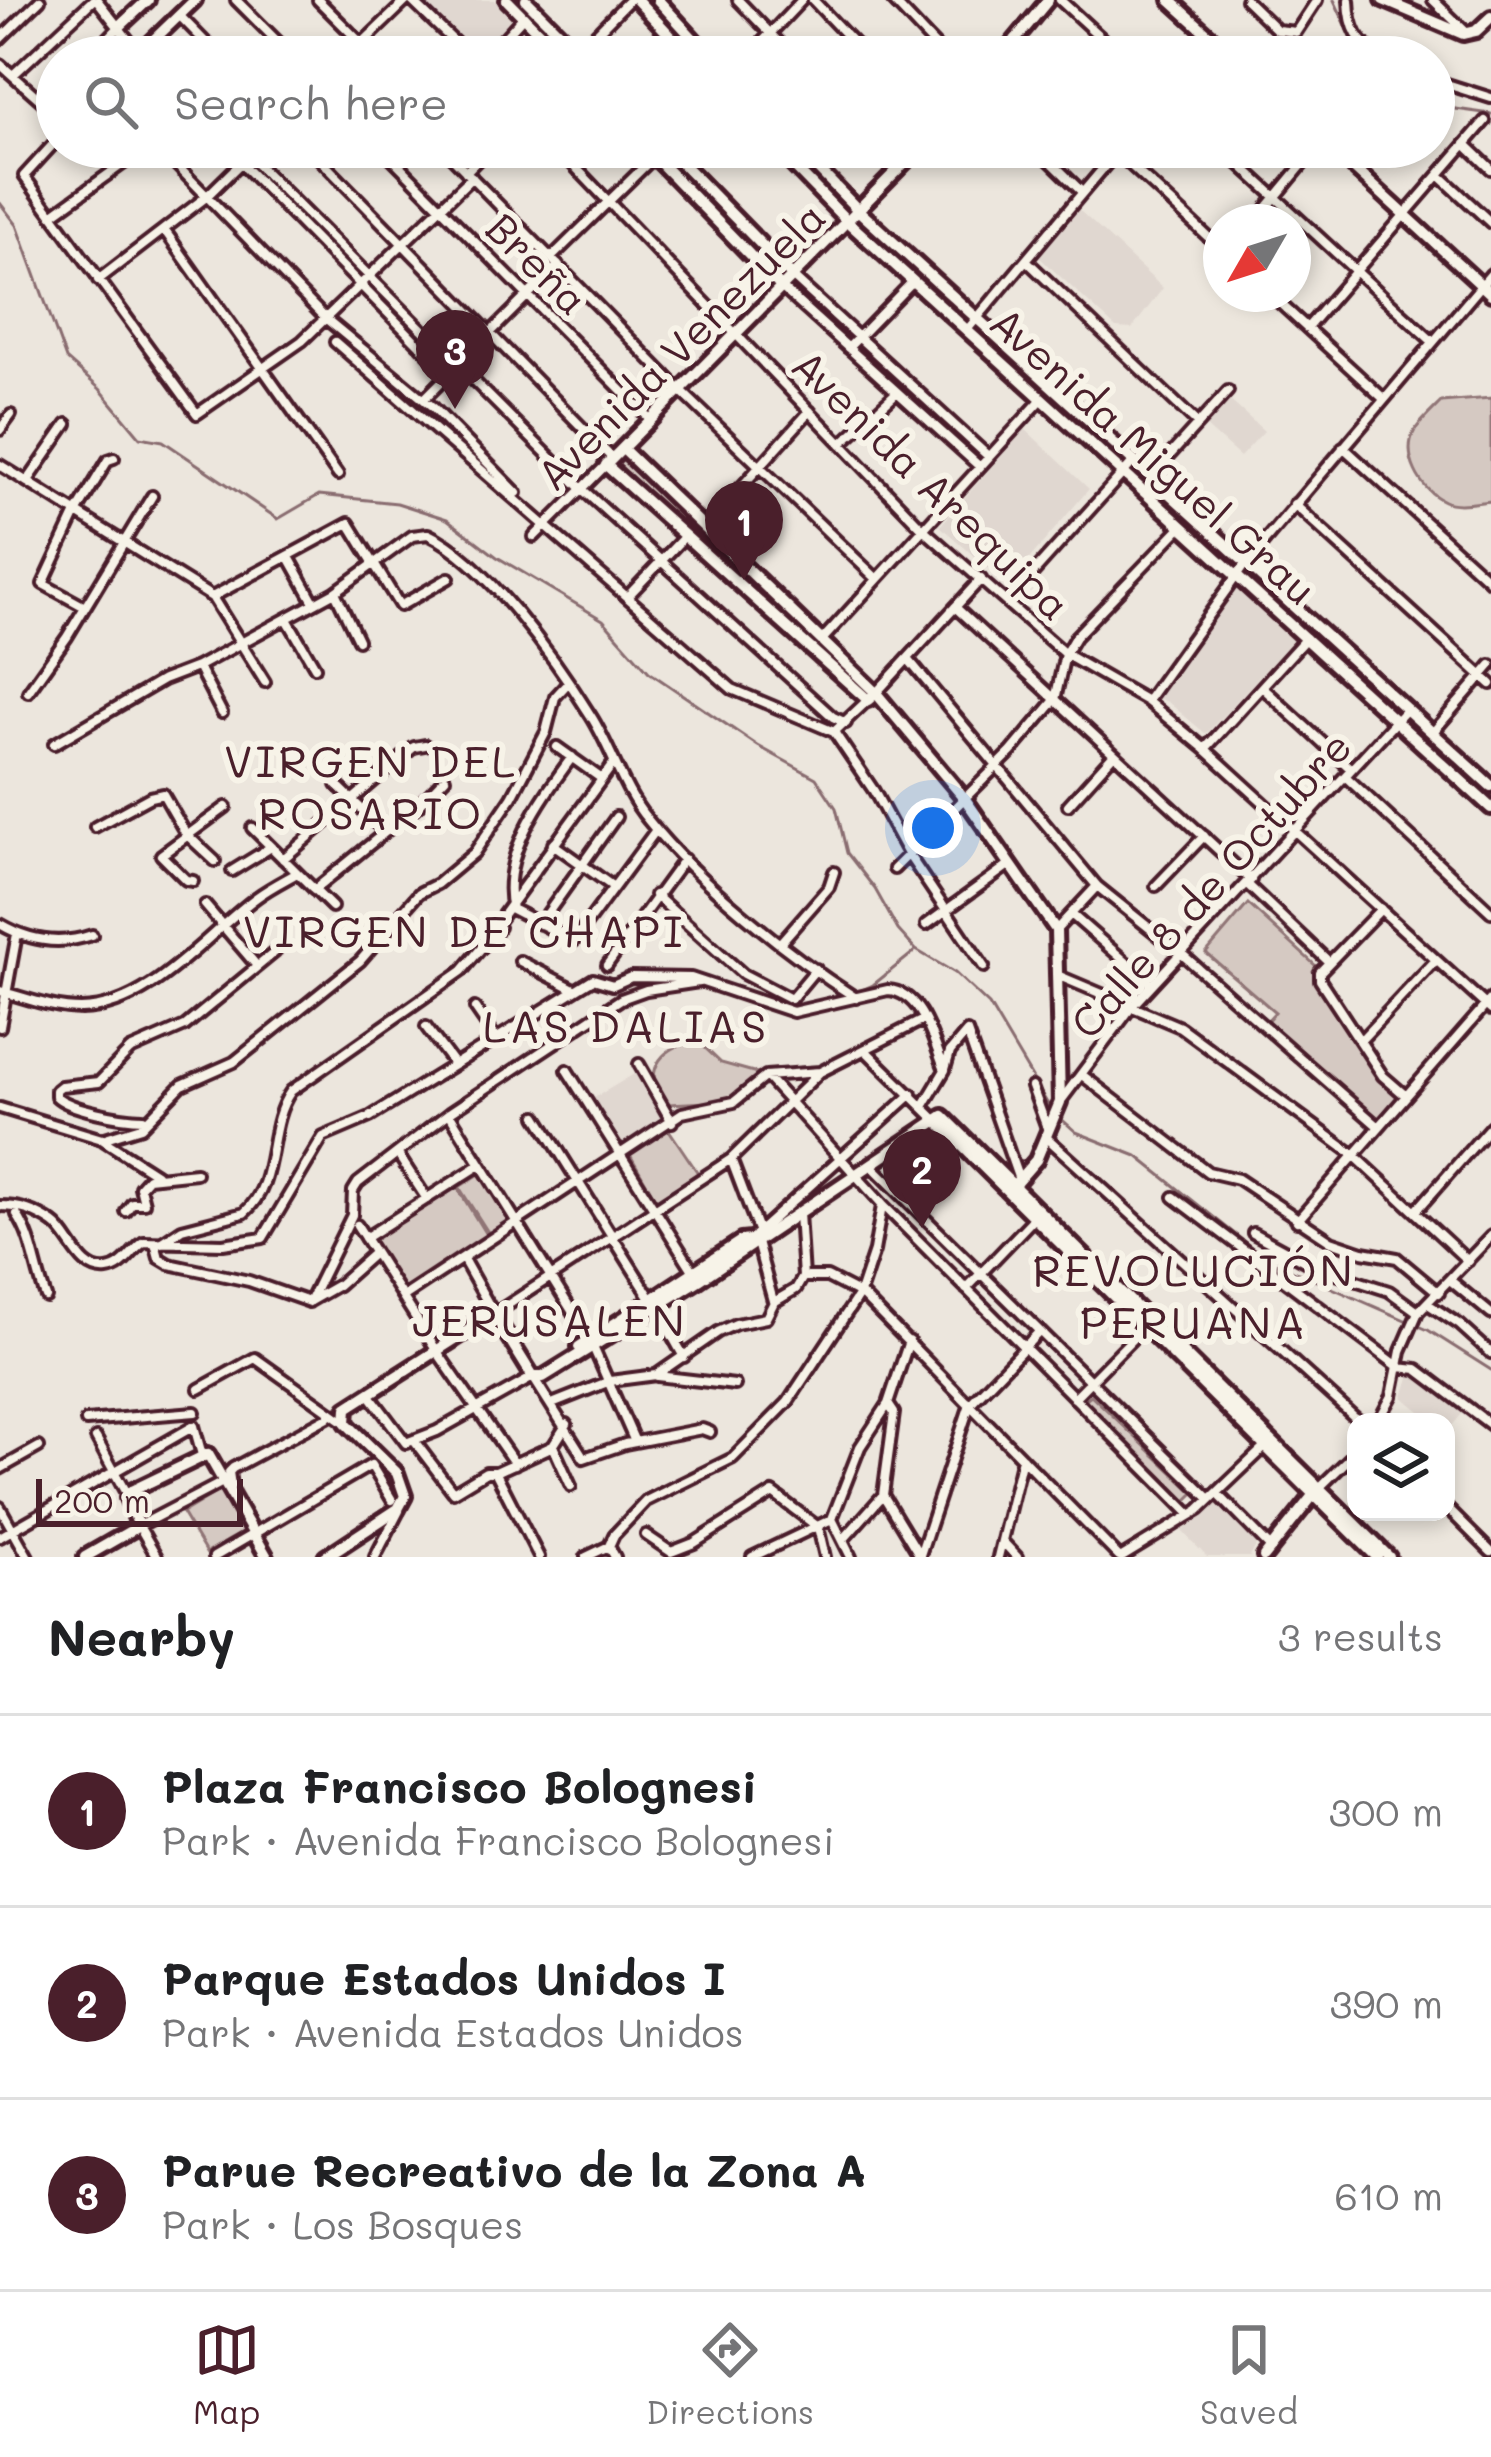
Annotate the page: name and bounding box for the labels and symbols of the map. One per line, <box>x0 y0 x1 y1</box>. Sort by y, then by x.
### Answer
street label: Avenida Venezuela <box>524 189 836 501</box>
street label: Breña <box>475 200 601 326</box>
north arrow <box>1203 204 1311 312</box>
street label: Avenida Miguel Grau <box>979 294 1329 616</box>
pin: 3 <box>416 310 494 409</box>
street label: Avenida Arequipa <box>781 337 1083 631</box>
pin: 1 <box>705 481 783 580</box>
street label: Calle 8 de Octubre <box>1057 719 1363 1049</box>
district label: VIRGEN DEL ROSARIO <box>224 731 518 841</box>
your location <box>903 798 963 858</box>
district label: VIRGEN DE CHAPI <box>243 901 685 959</box>
district label: LAS DALIAS <box>483 996 769 1054</box>
pin: 2 <box>883 1129 961 1228</box>
district label: REVOLUCIÓN PERUANA <box>1032 1240 1356 1350</box>
district label: JERUSALEN <box>412 1290 688 1348</box>
scale bar <box>36 1473 243 1526</box>

